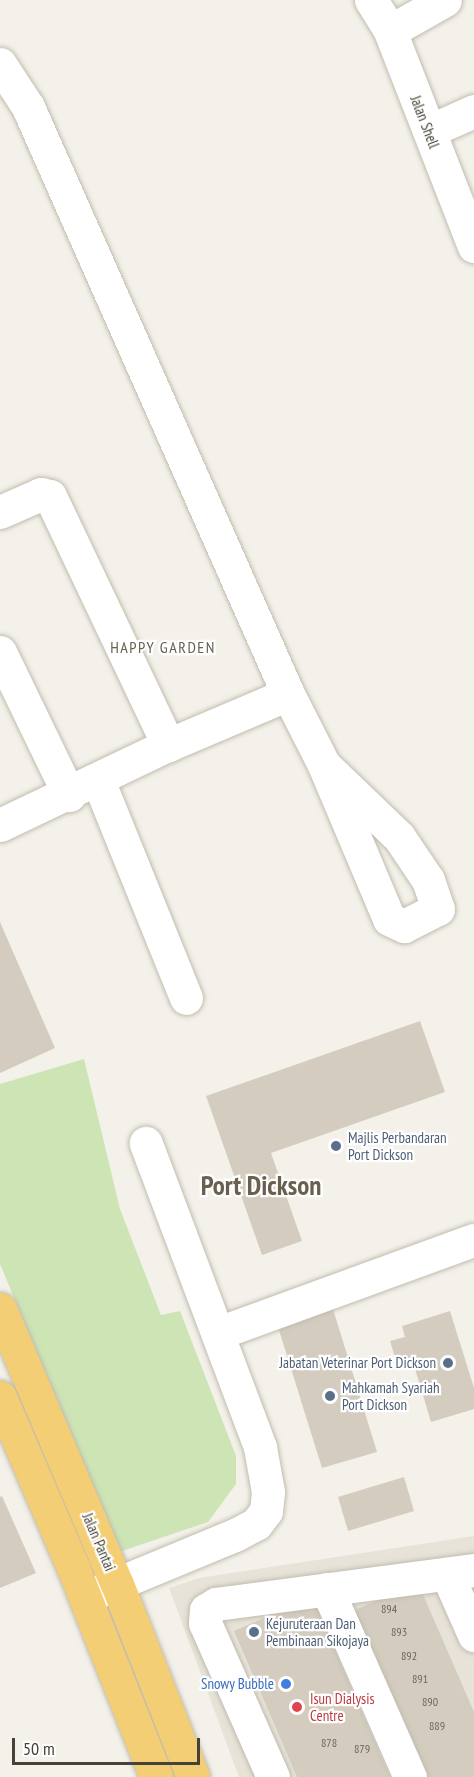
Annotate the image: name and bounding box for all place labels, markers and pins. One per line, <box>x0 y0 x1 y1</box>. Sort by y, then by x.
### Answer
place label: Majlis Perbandaran Port Dickson <box>348 1128 447 1163</box>
marker: Majlis Perbandaran Port Dickson <box>329 1139 343 1153</box>
place label: Jabatan Veterinar Port Dickson <box>279 1354 436 1372</box>
marker: Jabatan Veterinar Port Dickson <box>441 1356 455 1370</box>
place label: Mahkamah Syariah Port Dickson <box>342 1378 440 1413</box>
marker: Mahkamah Syariah Port Dickson <box>323 1389 337 1403</box>
place label: Kejuruteraan Dan Pembinaan Sikojaya <box>266 1614 369 1649</box>
marker: Kejuruteraan Dan Pembinaan Sikojaya <box>247 1625 261 1639</box>
place label: Snowy Bubble <box>201 1675 274 1693</box>
marker: Snowy Bubble <box>279 1677 293 1691</box>
place label: Isun Dialysis Centre <box>310 1689 374 1724</box>
marker: Isun Dialysis Centre <box>288 1698 306 1716</box>

